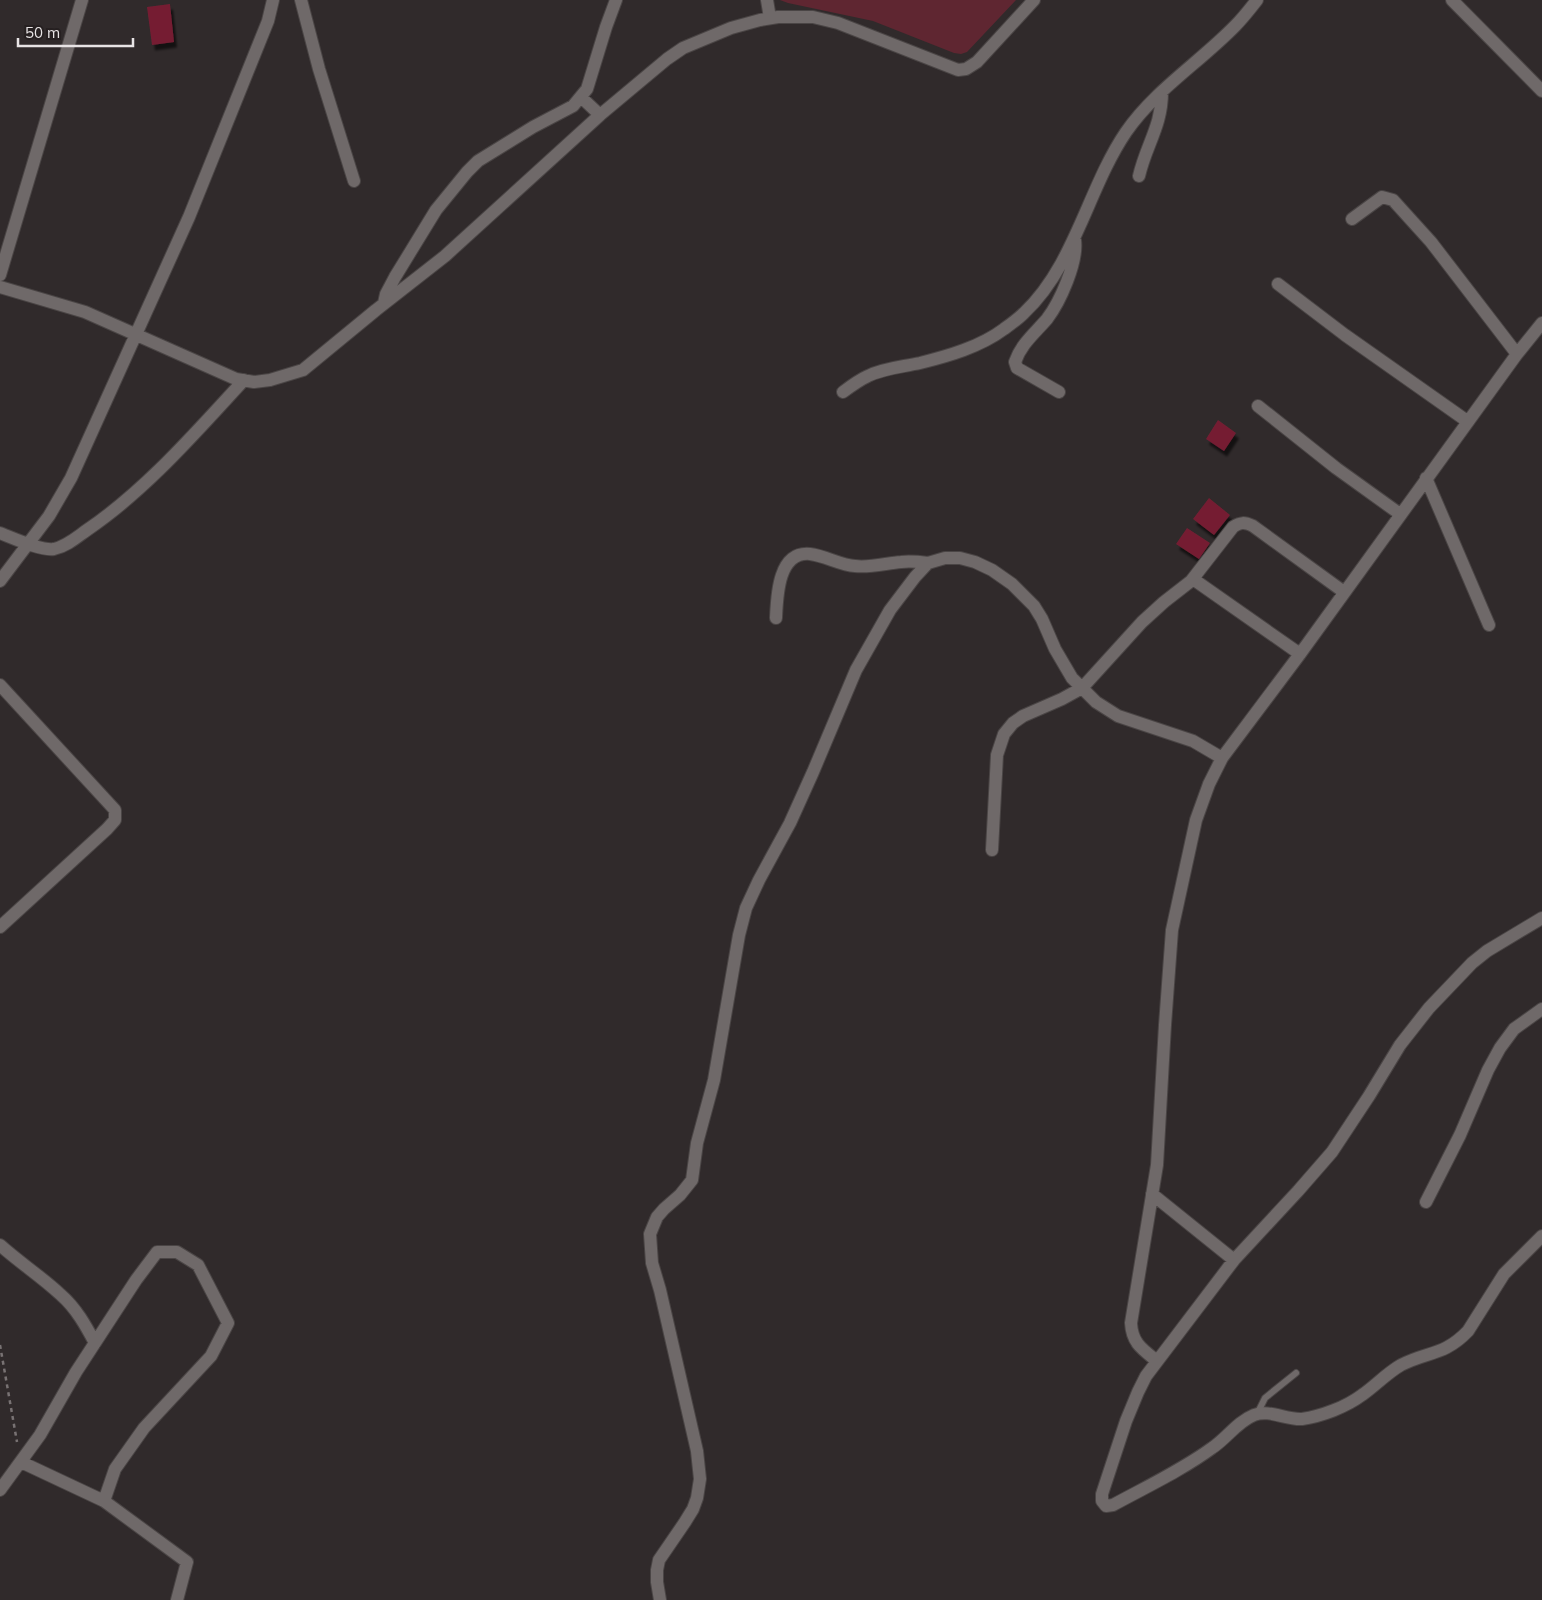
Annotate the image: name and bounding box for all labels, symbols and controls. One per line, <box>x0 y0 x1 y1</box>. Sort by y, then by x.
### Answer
scale bar <box>18 15 132 47</box>
text: 50 m <box>25 23 60 42</box>

